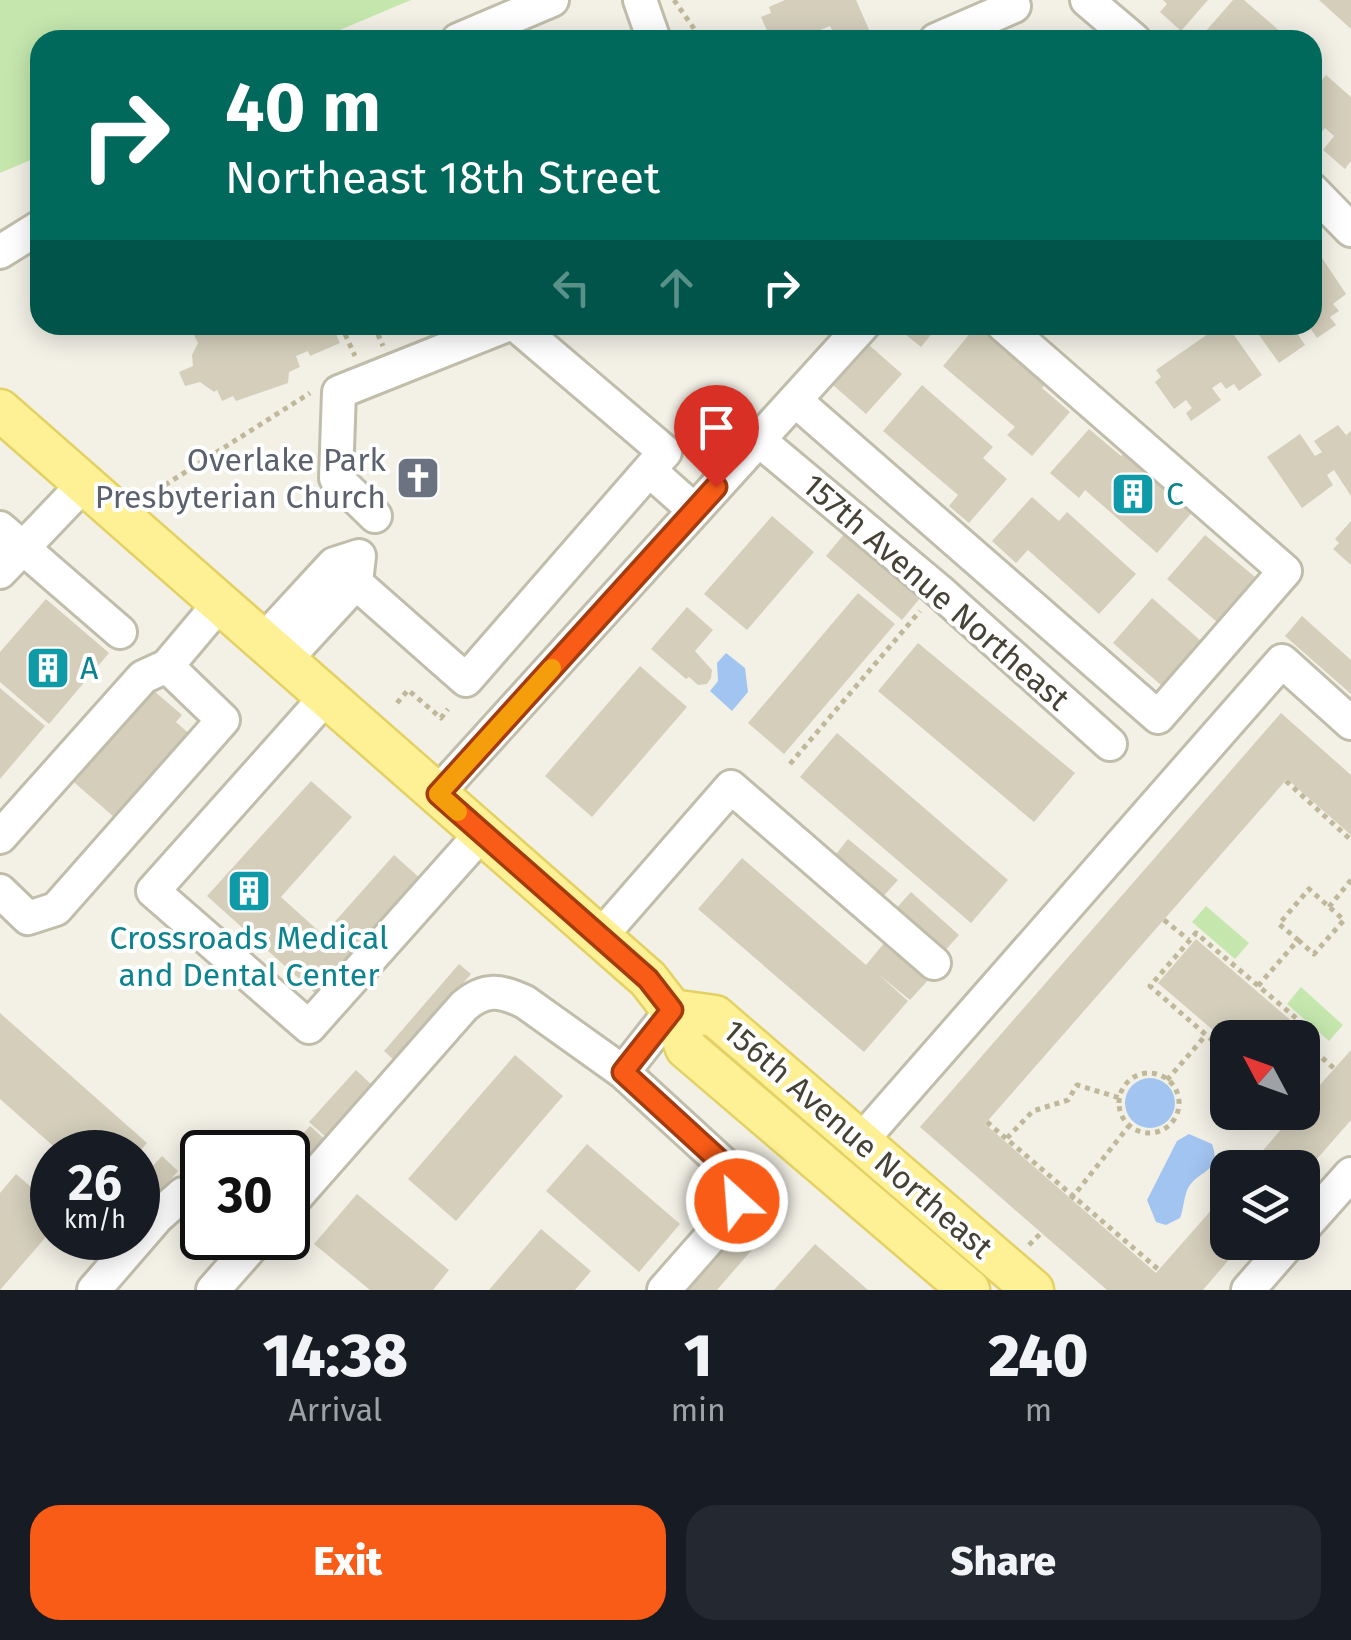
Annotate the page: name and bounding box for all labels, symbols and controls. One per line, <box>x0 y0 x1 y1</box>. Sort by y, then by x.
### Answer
text: 40 m <box>225 66 381 150</box>
icon: right <box>60 70 190 200</box>
text: Northeast 18th Street <box>225 151 660 205</box>
icon: left <box>544 260 599 315</box>
icon: ahead <box>649 260 704 315</box>
icon: right <box>754 260 809 315</box>
pin <box>674 385 759 488</box>
icon: arrive <box>689 400 744 455</box>
place label: Overlake Park Presbyterian Church <box>95 441 387 516</box>
church icon: Overlake Park Presbyterian Church <box>395 455 441 501</box>
street label: 157th Avenue Northeast <box>795 466 1077 718</box>
building icon: C <box>1110 471 1156 517</box>
place label: C <box>1166 475 1184 513</box>
building icon: A <box>25 645 71 691</box>
place label: A <box>80 649 99 687</box>
building icon: Crossroads Medical and Dental Center <box>226 868 272 914</box>
place label: Crossroads Medical and Dental Center <box>110 919 388 994</box>
street label: 156th Avenue Northeast <box>716 1012 1001 1267</box>
north arrow <box>1210 1020 1320 1130</box>
map controls <box>1210 1020 1320 1260</box>
speed limit sign: 30 <box>180 1130 310 1260</box>
position arrow <box>685 1149 789 1253</box>
button: layers <box>1210 1150 1320 1260</box>
text: 26 <box>68 1153 122 1213</box>
text: km/h <box>64 1205 126 1235</box>
text: 14:38 <box>263 1320 408 1392</box>
text: 1 <box>684 1320 712 1392</box>
text: 240 <box>989 1320 1088 1392</box>
text: Arrival <box>288 1391 382 1429</box>
text: min <box>671 1391 726 1429</box>
text: m <box>1025 1391 1052 1429</box>
button: Exit <box>30 1505 666 1620</box>
button: Share <box>686 1505 1321 1620</box>

